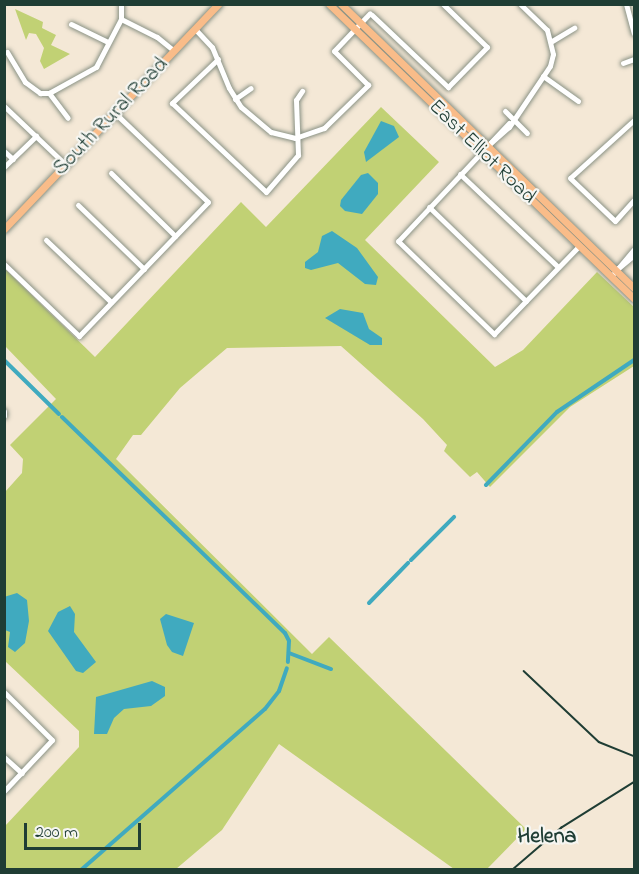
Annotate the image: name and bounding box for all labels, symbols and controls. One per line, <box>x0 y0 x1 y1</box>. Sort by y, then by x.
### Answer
street label: South Rural Road <box>48 53 174 181</box>
street label: East Elliot Road <box>423 94 541 210</box>
scale bar <box>27 811 144 849</box>
text: 200 m <box>35 820 78 846</box>
district label: Helena <box>518 825 576 851</box>

